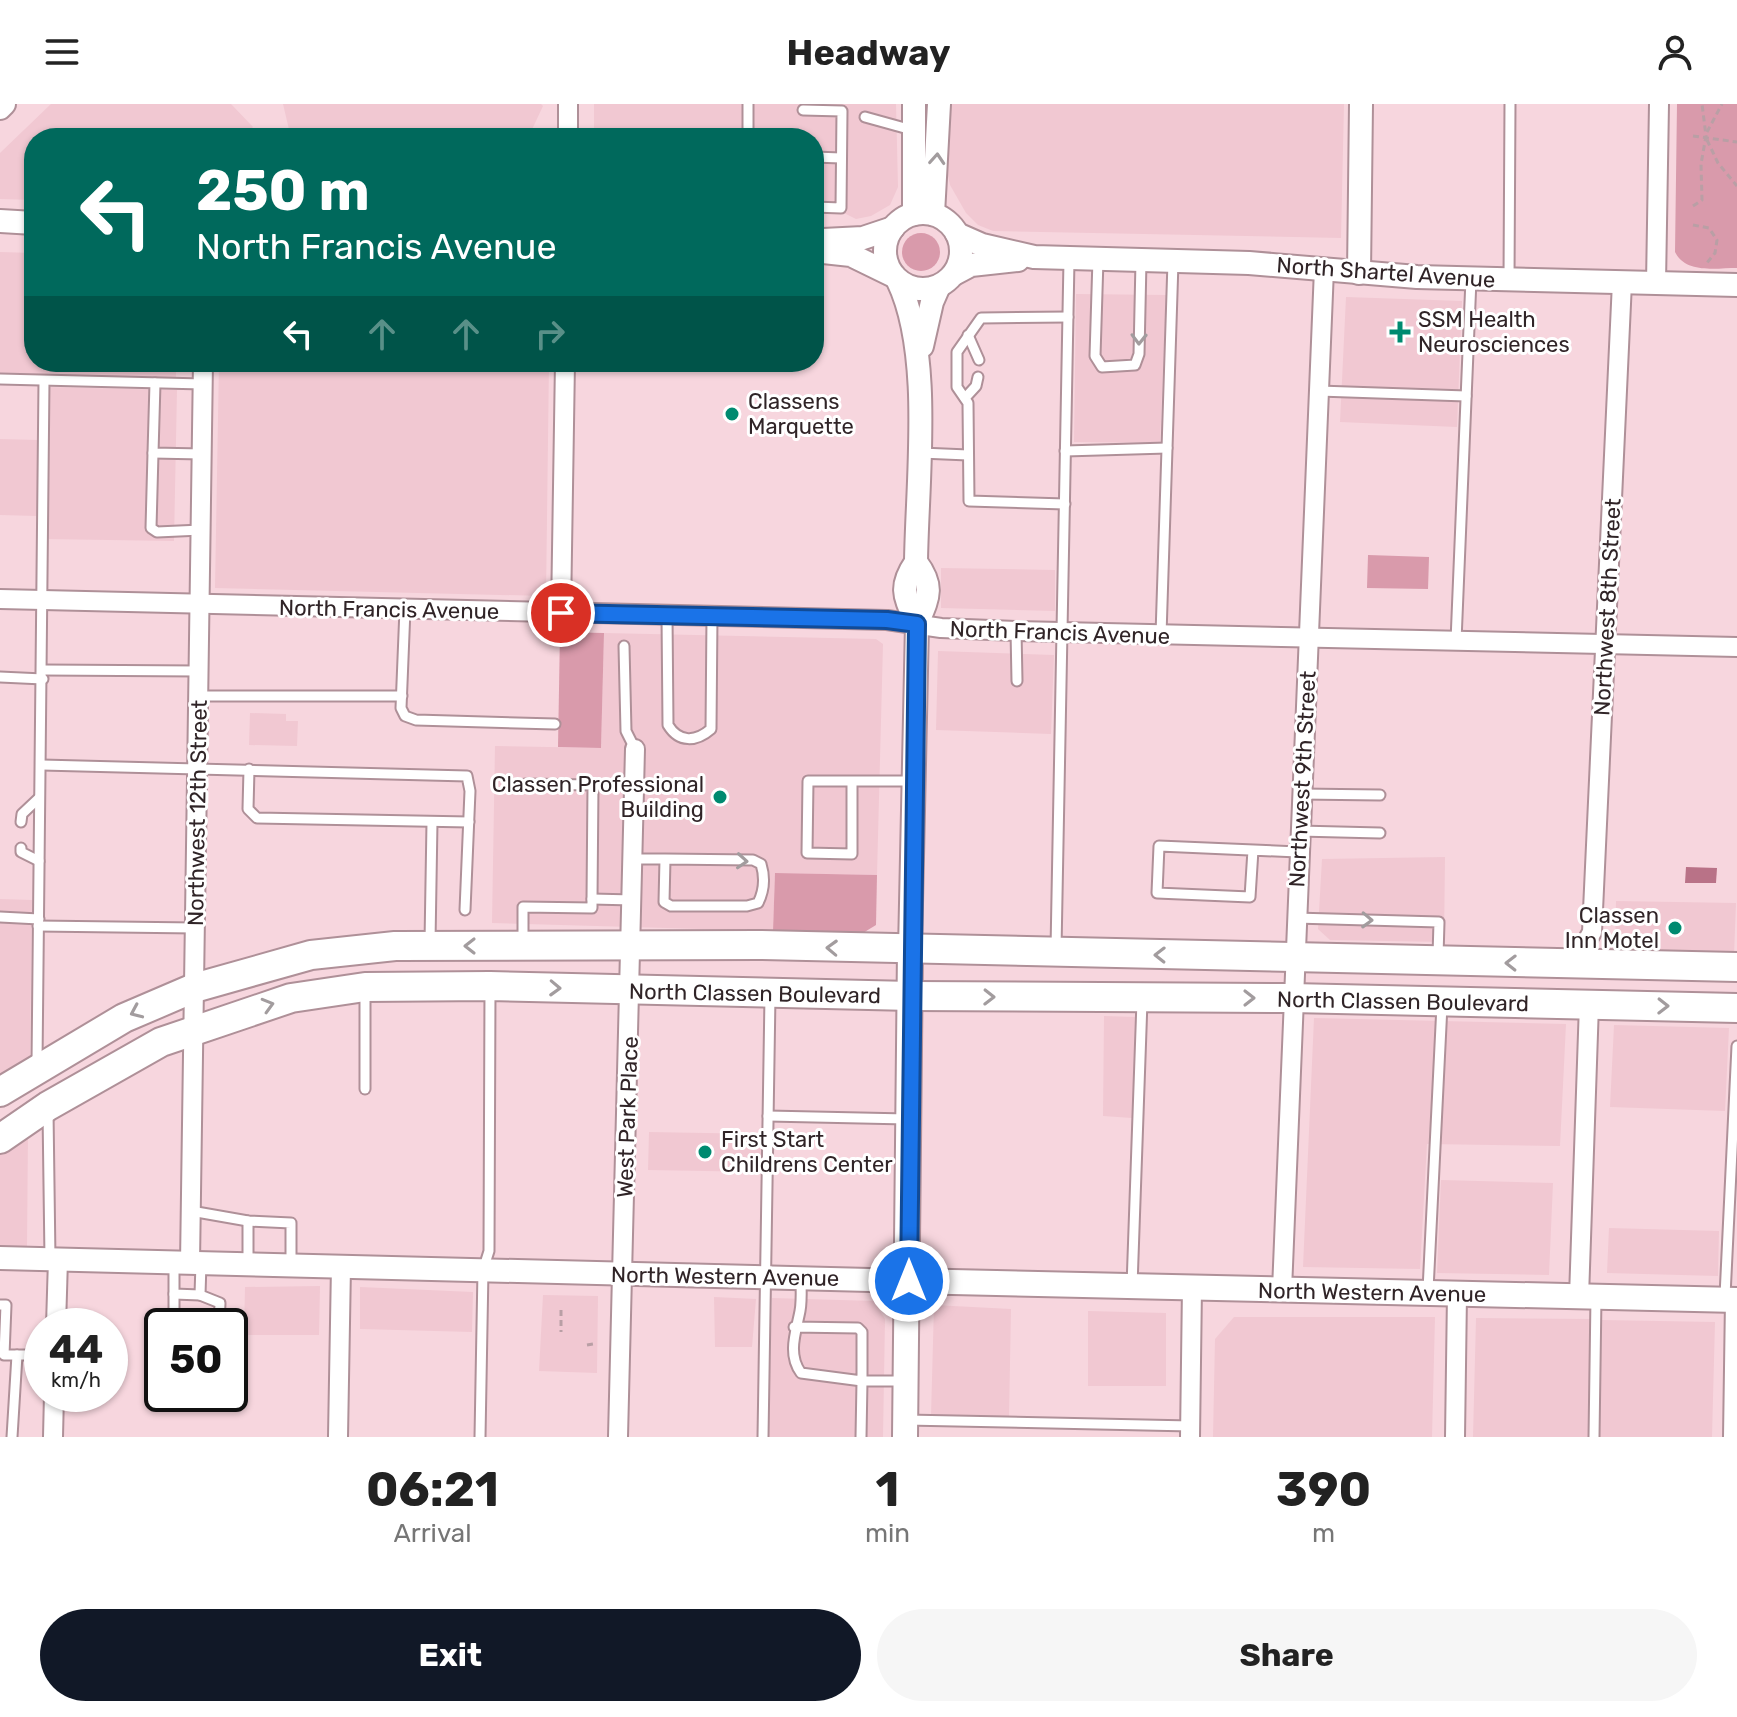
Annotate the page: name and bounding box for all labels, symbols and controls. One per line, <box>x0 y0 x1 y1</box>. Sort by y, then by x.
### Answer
icon: menu <box>40 30 84 74</box>
icon: person <box>1653 30 1697 74</box>
text: Headway <box>787 31 950 74</box>
one-way arrow <box>928 152 945 165</box>
text: 250 m <box>196 158 370 224</box>
icon: left <box>64 160 168 264</box>
text: North Francis Avenue <box>196 225 557 268</box>
street label: North Shartel Avenue <box>1276 251 1496 294</box>
place label: SSM Health Neurosciences <box>1418 306 1570 358</box>
icon: left <box>276 312 320 356</box>
icon: ahead <box>360 312 404 356</box>
icon: ahead <box>444 312 488 356</box>
icon: right <box>528 312 572 356</box>
marker: SSM Health Neurosciences <box>1389 321 1411 343</box>
one-way arrow <box>1131 333 1148 346</box>
place label: Classens Marquette <box>748 388 854 440</box>
marker: Classens Marquette <box>723 405 741 423</box>
street label: Northwest 8th Street <box>1588 497 1627 717</box>
pin <box>527 579 595 647</box>
icon: arrive <box>539 591 583 635</box>
street label: North Francis Avenue <box>279 594 499 625</box>
street label: North Francis Avenue <box>949 615 1171 650</box>
street label: Northwest 9th Street <box>1283 670 1322 888</box>
street label: Northwest 12th Street <box>182 699 213 926</box>
place label: Classen Professional Building <box>492 771 704 823</box>
marker: Classen Professional Building <box>711 788 729 806</box>
one-way arrow <box>736 852 749 869</box>
place label: Classen Inn Motel <box>1565 902 1659 954</box>
one-way arrow <box>1361 911 1374 929</box>
marker: Classen Inn Motel <box>1666 919 1684 937</box>
one-way arrow <box>463 937 476 955</box>
one-way arrow <box>825 939 838 956</box>
one-way arrow <box>1153 946 1166 964</box>
one-way arrow <box>1504 954 1517 972</box>
street label: North Classen Boulevard <box>629 978 881 1009</box>
one-way arrow <box>549 979 562 996</box>
street label: North Classen Boulevard <box>1277 986 1529 1017</box>
one-way arrow <box>983 988 996 1006</box>
one-way arrow <box>1243 989 1256 1007</box>
one-way arrow <box>1657 997 1670 1015</box>
one-way arrow <box>260 998 274 1014</box>
one-way arrow <box>130 1003 144 1019</box>
street label: West Park Place <box>611 1036 644 1198</box>
place label: First Start Childrens Center <box>721 1126 893 1178</box>
marker: First Start Childrens Center <box>696 1143 714 1161</box>
position arrow <box>867 1239 951 1323</box>
street label: North Western Avenue <box>611 1261 839 1292</box>
street label: North Western Avenue <box>1258 1277 1486 1308</box>
speed limit sign: 50 <box>144 1308 248 1412</box>
text: 44 <box>49 1326 103 1373</box>
text: km/h <box>51 1368 101 1392</box>
text: 06:21 <box>366 1461 499 1518</box>
text: 1 <box>876 1461 899 1518</box>
text: 390 <box>1276 1461 1371 1518</box>
text: Arrival <box>393 1518 471 1549</box>
text: min <box>865 1518 910 1549</box>
text: m <box>1312 1518 1335 1549</box>
button: Exit <box>40 1609 861 1701</box>
button: Share <box>877 1609 1697 1701</box>

